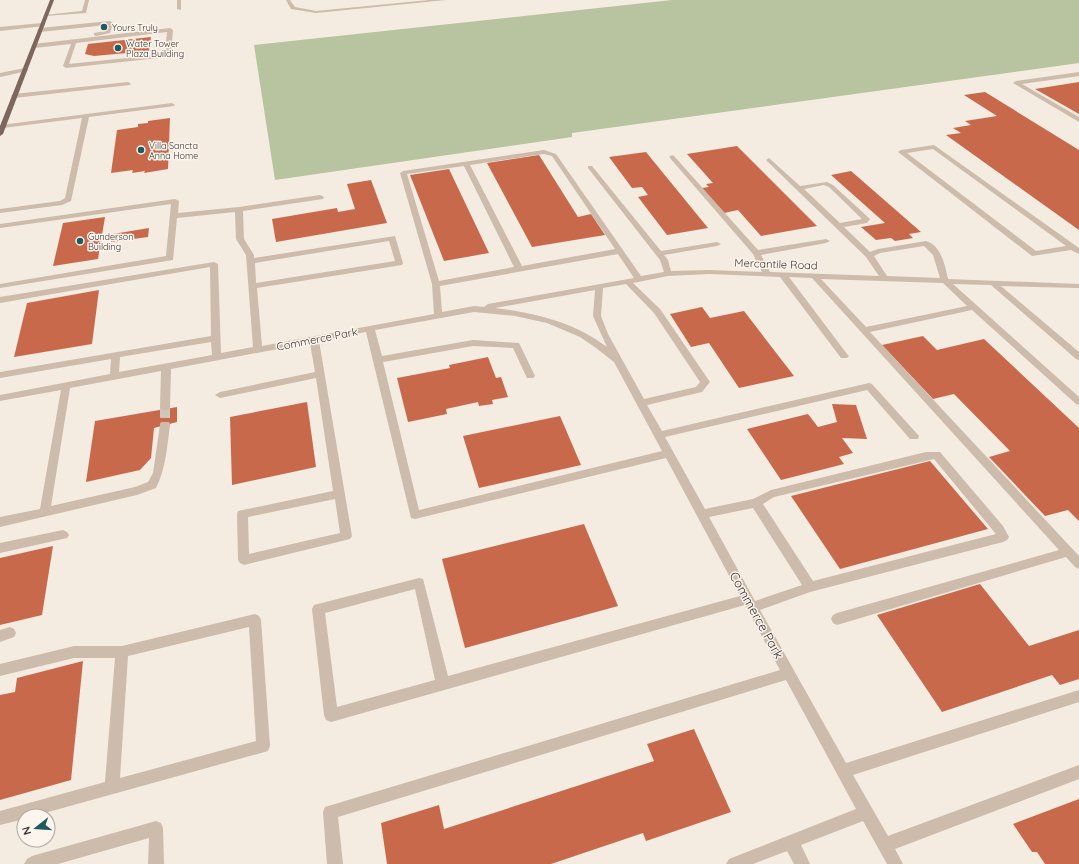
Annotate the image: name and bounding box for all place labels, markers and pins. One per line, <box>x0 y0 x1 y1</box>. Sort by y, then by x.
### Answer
marker: Yours Truly <box>99 22 109 32</box>
place label: Yours Truly <box>112 22 158 33</box>
place label: Water Tower Plaza Building <box>126 38 184 59</box>
marker: Water Tower Plaza Building <box>113 43 123 53</box>
place label: Villa Sancta Anna Home <box>149 140 198 161</box>
marker: Villa Sancta Anna Home <box>136 145 146 155</box>
place label: Gunderson Building <box>88 231 133 252</box>
marker: Gunderson Building <box>75 236 85 246</box>

